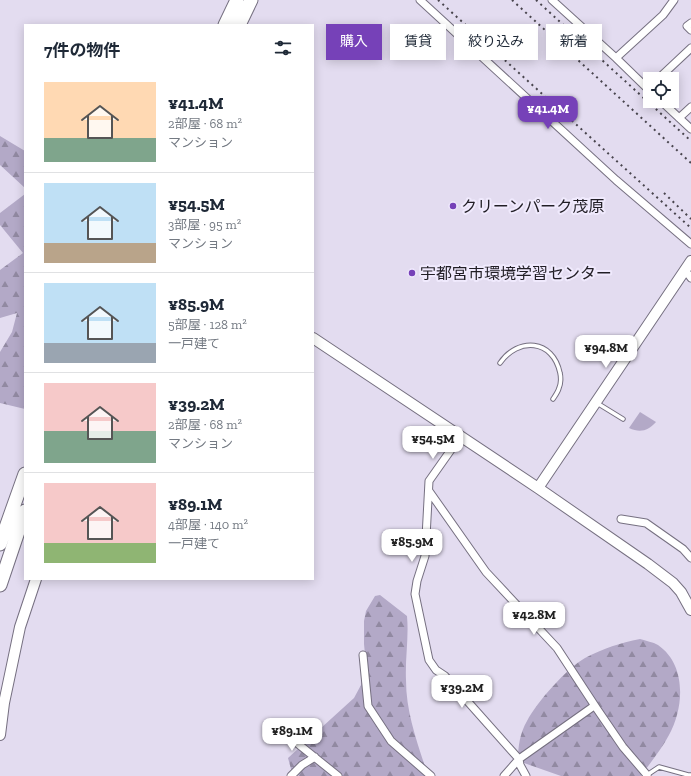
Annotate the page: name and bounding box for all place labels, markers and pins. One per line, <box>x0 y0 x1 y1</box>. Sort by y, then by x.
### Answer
pin: ¥41.4M <box>515 96 581 130</box>
place label: クリーンパーク茂原 <box>461 197 604 216</box>
marker: クリーンパーク茂原 <box>448 201 458 211</box>
place label: 宇都宮市環境学習センター <box>420 264 612 283</box>
marker: 宇都宮市環境学習センター <box>407 268 417 278</box>
pin: ¥94.8M <box>573 335 639 369</box>
pin: ¥54.5M <box>400 426 466 460</box>
pin: ¥85.9M <box>379 529 445 563</box>
pin: ¥42.8M <box>501 602 567 636</box>
pin: ¥39.2M <box>429 675 495 709</box>
pin: ¥89.1M <box>259 718 325 752</box>

